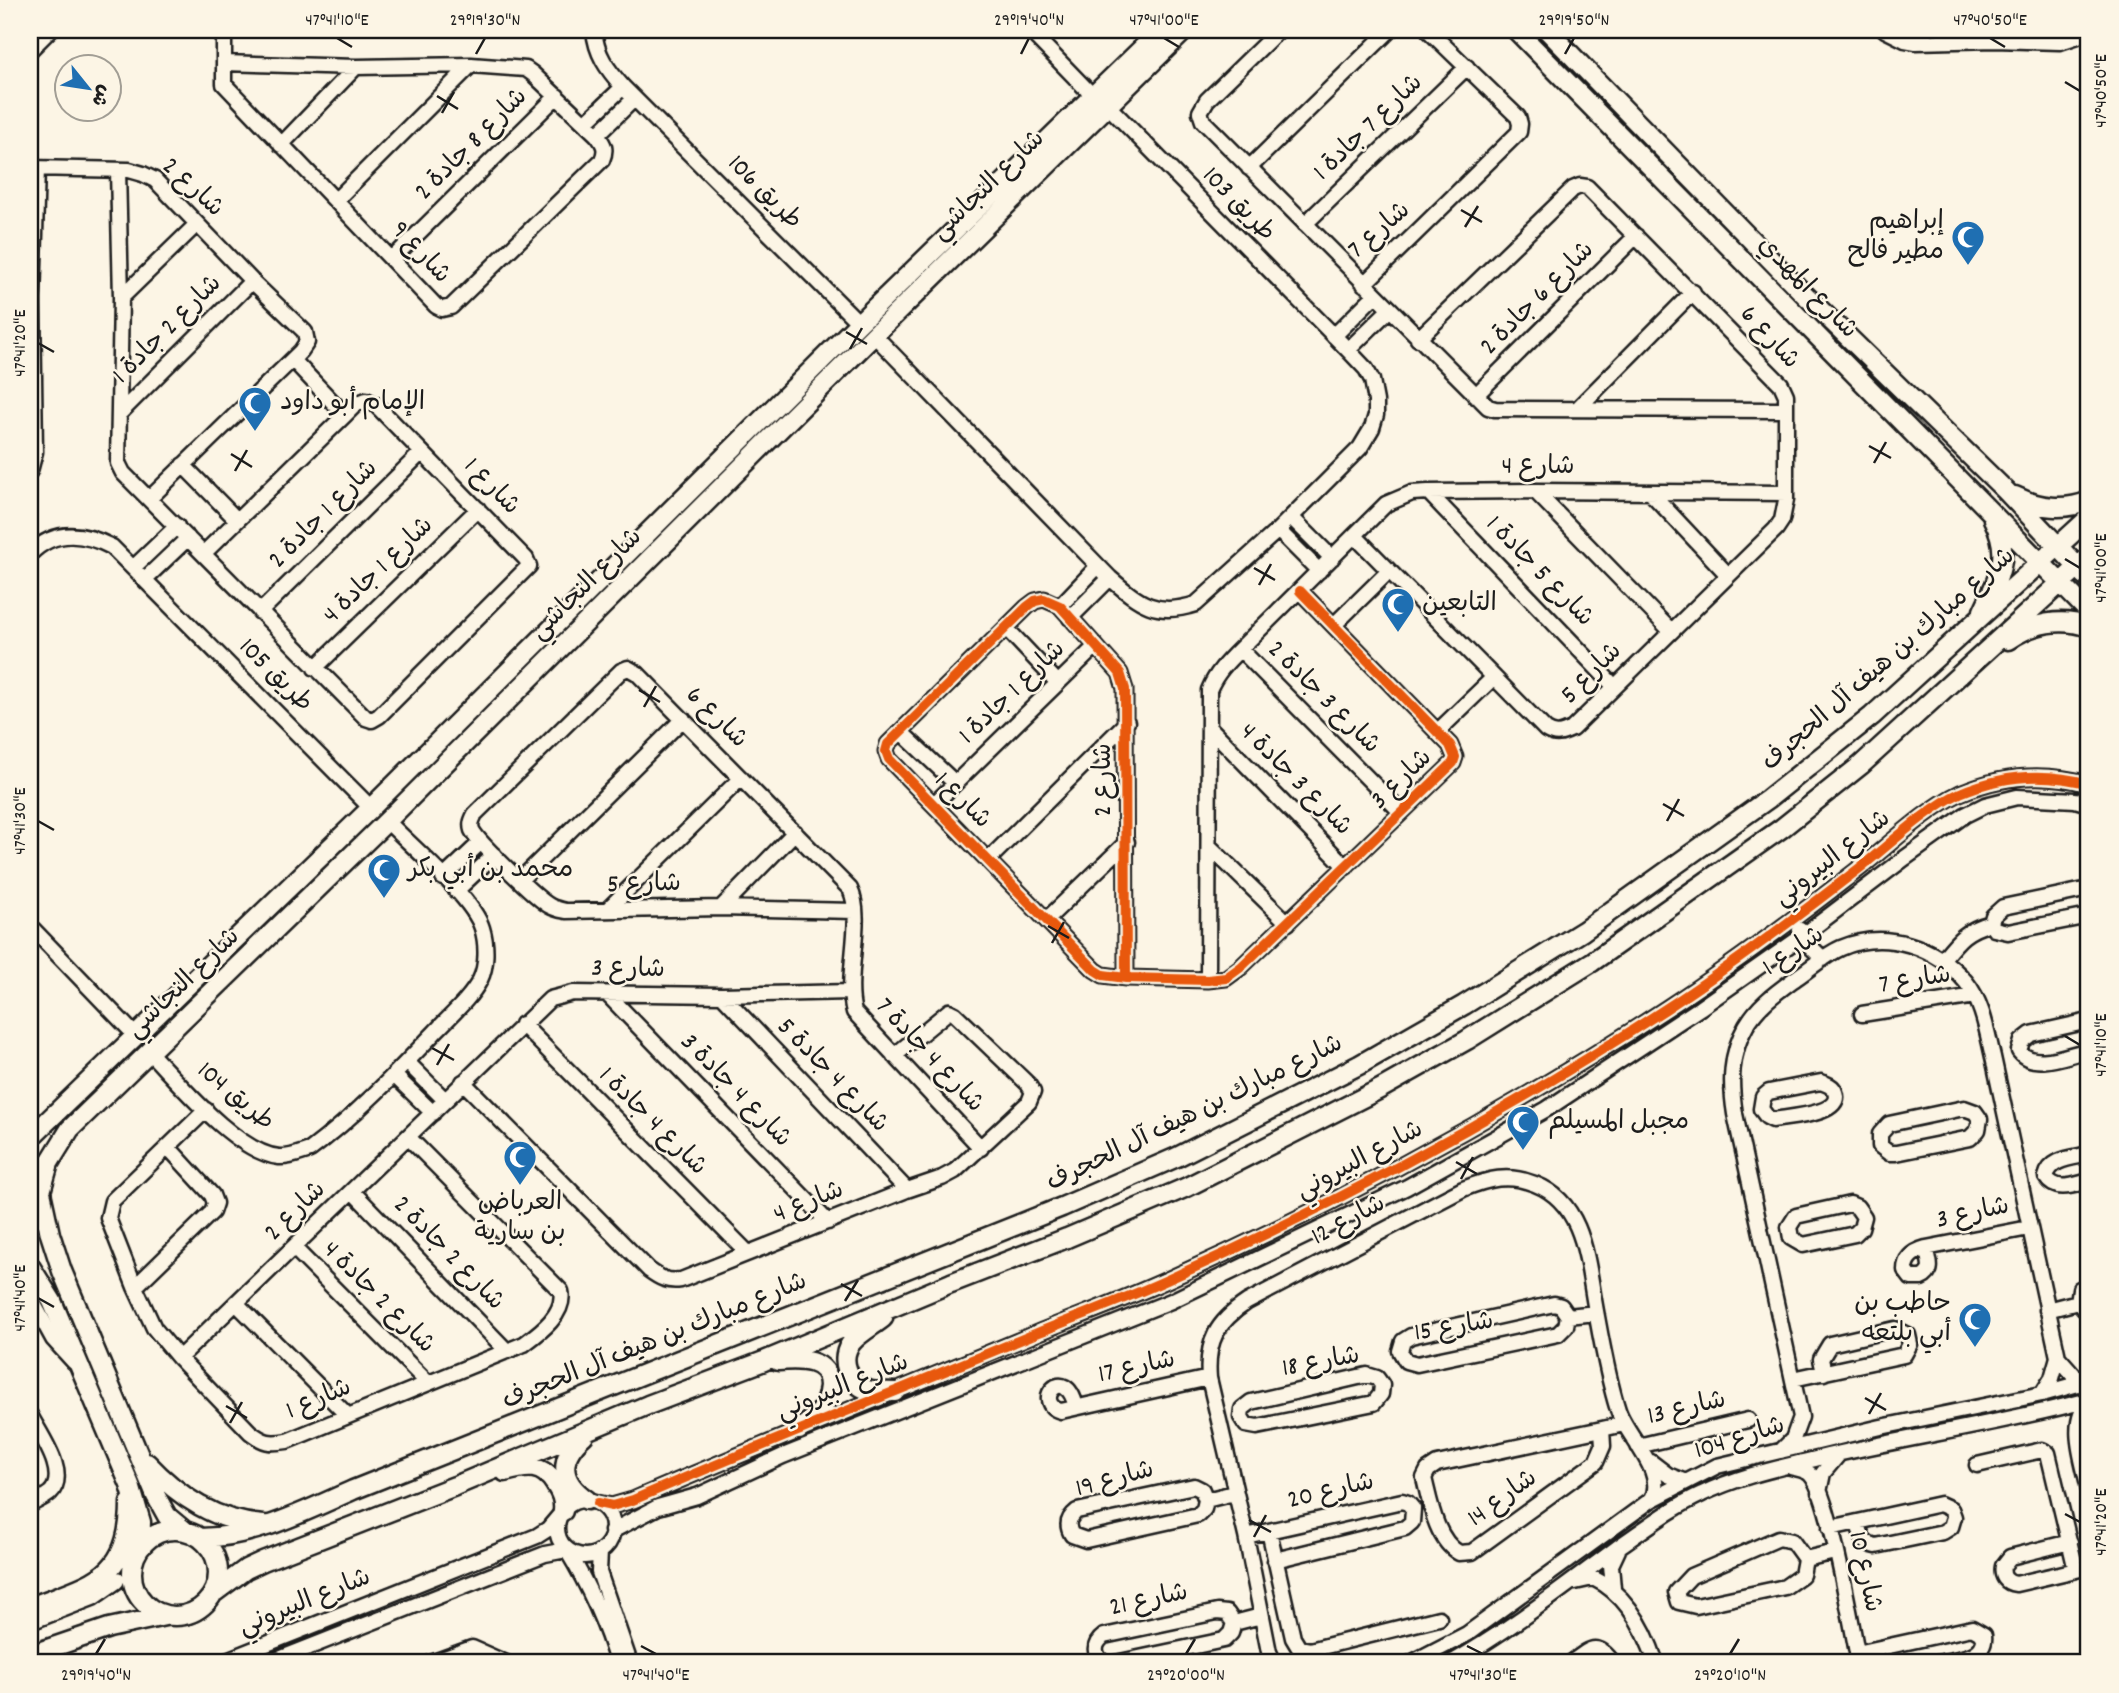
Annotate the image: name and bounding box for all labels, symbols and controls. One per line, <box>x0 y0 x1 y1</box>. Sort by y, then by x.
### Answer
text: 47°41'10"E <box>305 9 369 34</box>
text: 29°19'30"N <box>450 9 520 34</box>
text: 29°19'40"N <box>994 9 1064 34</box>
text: 47°41'00"E <box>1129 9 1199 34</box>
text: 29°19'50"N <box>1538 9 1610 34</box>
text: 47°40'50"E <box>1953 9 2027 34</box>
north arrow <box>52 52 122 122</box>
text: 47°40'50"E <box>2090 54 2115 128</box>
street label: شارع 7 جادة 1 <box>1306 66 1432 190</box>
text: ش <box>83 79 117 111</box>
street label: شارع 8 جادة 2 <box>407 80 537 210</box>
street label: شارع النجاشي <box>924 122 1055 251</box>
street label: طريق 106 <box>718 147 810 239</box>
street label: شارع 2 <box>152 149 232 227</box>
street label: طريق 103 <box>1193 159 1283 251</box>
street label: شارع 7 <box>1341 193 1419 269</box>
place label: إبراهيم مطير فالح <box>1847 204 1944 271</box>
street label: شارع 9 <box>381 213 459 293</box>
mosque icon: إبراهيم مطير فالح <box>1949 218 1987 267</box>
street label: شارع المهدي <box>1748 228 1866 348</box>
street label: شارع 6 جادة 2 <box>1472 233 1604 365</box>
street label: شارع 2 جادة 1 <box>105 267 231 393</box>
street label: شارع 6 <box>1730 298 1808 378</box>
text: 47°41'20"E <box>9 309 34 377</box>
mosque icon: الإمام أبو داود <box>236 384 274 433</box>
place label: الإمام أبو داود <box>280 385 425 422</box>
street label: شارع 4 <box>1501 449 1575 486</box>
street label: شارع 1 <box>454 450 528 524</box>
street label: شارع 1 جادة 2 <box>261 452 387 578</box>
street label: شارع 5 جادة 1 <box>1476 508 1602 636</box>
street label: شارع 1 جادة 4 <box>315 509 443 633</box>
street label: شارع النجاشي <box>522 520 652 650</box>
text: 47°41'00"E <box>2090 533 2115 603</box>
street label: شارع مبارك بن هيف آل الحجرف <box>1754 539 2024 781</box>
mosque icon: التابعين <box>1379 585 1417 634</box>
place label: التابعين <box>1422 586 1497 623</box>
street label: طريق 105 <box>229 630 321 722</box>
street label: شارع 1 جادة 1 <box>951 632 1075 754</box>
street label: شارع 3 جادة 2 <box>1258 633 1388 763</box>
street label: شارع 5 <box>1553 635 1631 713</box>
street label: شارع 6 <box>676 678 756 758</box>
street label: شارع 3 جادة 4 <box>1230 715 1360 845</box>
street label: شارع 3 <box>1363 741 1441 819</box>
street label: شارع 2 <box>1086 743 1123 817</box>
street label: شارع 1 <box>925 764 999 838</box>
text: 47°41'30"E <box>9 787 34 855</box>
street label: شارع البيروني <box>1767 801 1900 917</box>
mosque icon: محمد بن أبي بكر <box>365 851 403 900</box>
place label: محمد بن أبي بكر <box>406 852 573 890</box>
street label: شارع 5 <box>607 866 681 904</box>
street label: شارع 1 <box>1756 918 1832 986</box>
street label: شارع النجاشي <box>119 920 250 1049</box>
street label: شارع 3 <box>591 951 665 989</box>
street label: شارع 7 <box>1876 957 1954 1005</box>
street label: شارع 4 جادة 7 <box>866 990 992 1122</box>
street label: شارع 4 جادة 5 <box>767 1010 897 1142</box>
text: 47°41'10"E <box>2090 1013 2115 1077</box>
street label: شارع 4 جادة 3 <box>671 1025 799 1157</box>
street label: شارع مبارك بن هيف آل الحجرف <box>1040 1026 1350 1202</box>
street label: طريق 104 <box>188 1054 282 1140</box>
street label: شارع 4 جادة 1 <box>589 1059 715 1185</box>
mosque icon: مجبل المسيلم <box>1504 1103 1542 1152</box>
place label: مجبل المسيلم <box>1548 1104 1689 1141</box>
street label: شارع البيروني <box>1290 1112 1431 1211</box>
mosque icon: العرباض بن سارية <box>501 1138 539 1187</box>
street label: شارع 4 <box>768 1172 850 1234</box>
street label: شارع 2 <box>257 1173 335 1251</box>
place label: العرباض بن سارية <box>475 1185 565 1252</box>
street label: شارع 12 <box>1305 1186 1393 1256</box>
street label: شارع 2 جادة 2 <box>383 1188 513 1320</box>
street label: شارع 3 <box>1933 1188 2013 1240</box>
street label: شارع 2 جادة 4 <box>313 1233 443 1363</box>
street label: شارع مبارك بن هيف آل الحجرف <box>497 1264 813 1420</box>
text: 47°41'40"E <box>9 1265 34 1331</box>
place label: حاطب بن أبي بلتعه <box>1854 1286 1952 1354</box>
mosque icon: حاطب بن أبي بلتعه <box>1956 1300 1994 1349</box>
street label: شارع 15 <box>1412 1303 1496 1353</box>
street label: شارع 18 <box>1279 1338 1363 1388</box>
street label: شارع 17 <box>1095 1342 1179 1394</box>
street label: شارع البيروني <box>771 1345 915 1432</box>
street label: شارع 1 <box>281 1370 357 1430</box>
street label: شارع 13 <box>1644 1382 1730 1436</box>
street label: شارع 104 <box>1690 1408 1790 1470</box>
street label: شارع 19 <box>1072 1452 1158 1508</box>
street label: شارع 14 <box>1460 1461 1546 1537</box>
street label: شارع 20 <box>1284 1464 1378 1520</box>
text: 47°41'20"E <box>2090 1488 2115 1556</box>
street label: شارع 10 <box>1837 1528 1891 1616</box>
street label: شارع البيروني <box>233 1560 377 1647</box>
street label: شارع 21 <box>1106 1575 1192 1627</box>
text: 29°19'40"N <box>61 1664 131 1689</box>
text: 47°41'40"E <box>623 1664 689 1689</box>
text: 29°20'00"N <box>1147 1664 1225 1689</box>
text: 47°41'30"E <box>1449 1664 1517 1689</box>
text: 29°20'10"N <box>1694 1664 1766 1689</box>

